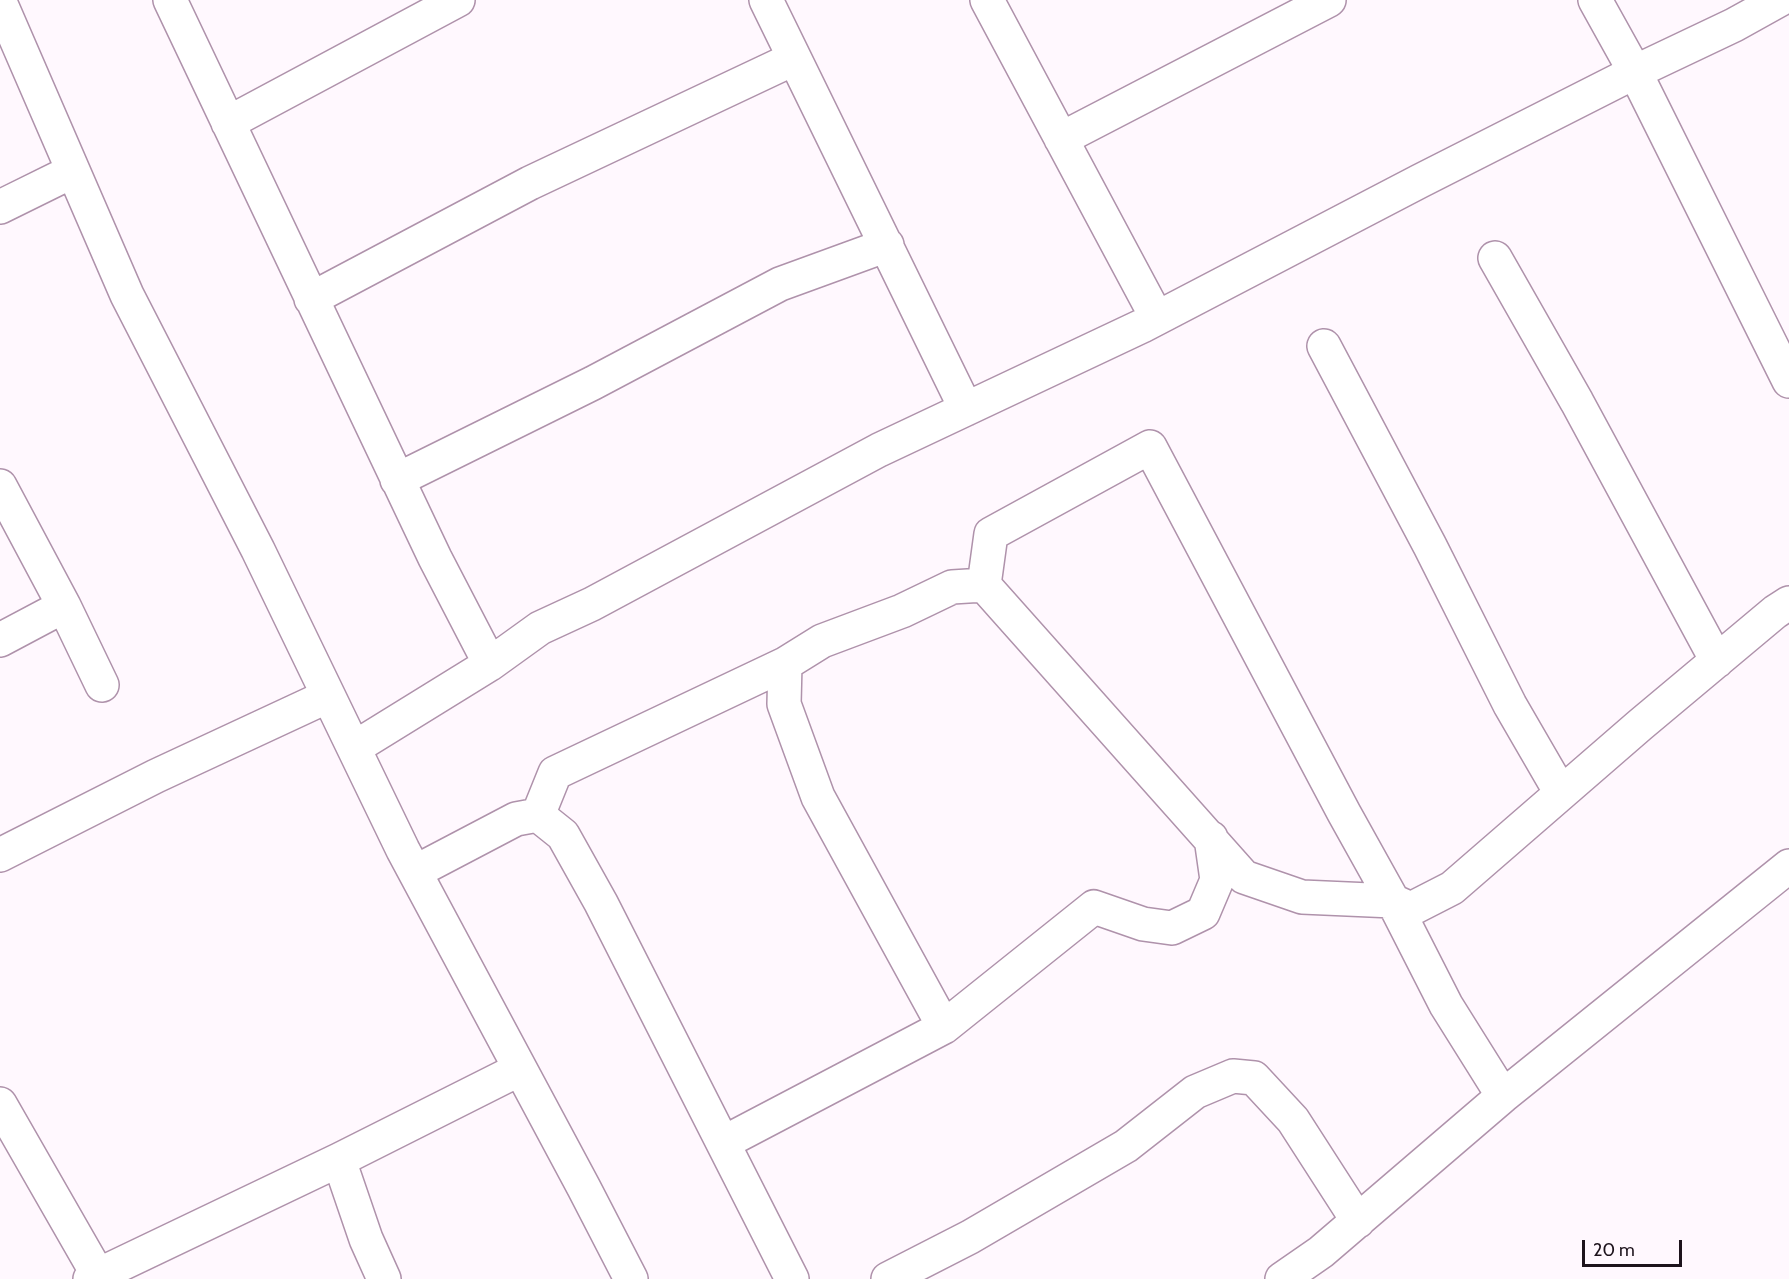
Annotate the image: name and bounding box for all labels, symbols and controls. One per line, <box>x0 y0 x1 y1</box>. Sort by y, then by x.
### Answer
scale bar <box>1585 1228 1686 1266</box>
text: 20 m <box>1593 1239 1635 1261</box>

